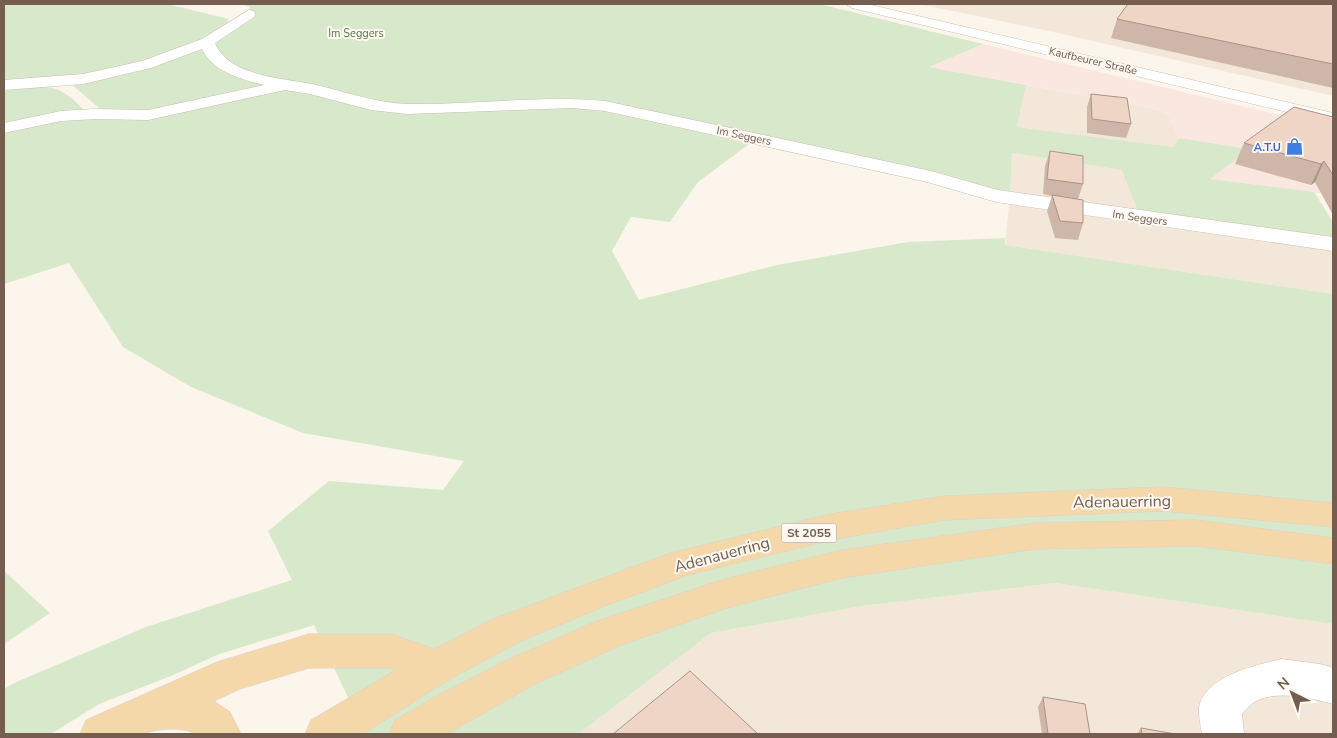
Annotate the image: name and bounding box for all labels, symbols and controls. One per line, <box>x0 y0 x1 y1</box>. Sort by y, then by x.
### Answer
park label: Im Seggers <box>328 26 384 41</box>
street label: Kaufbeurer Straße <box>1047 44 1139 79</box>
street label: Im Seggers <box>715 123 773 149</box>
shop icon: A.T.U <box>1285 137 1305 157</box>
place label: A.T.U <box>1254 140 1281 155</box>
street label: Im Seggers <box>1111 207 1169 229</box>
street label: Adenauerring <box>1073 490 1171 514</box>
road number: St 2055 <box>782 524 836 542</box>
street label: Adenauerring <box>672 532 772 578</box>
north arrow <box>1267 668 1317 718</box>
text: N <box>1273 673 1294 694</box>

